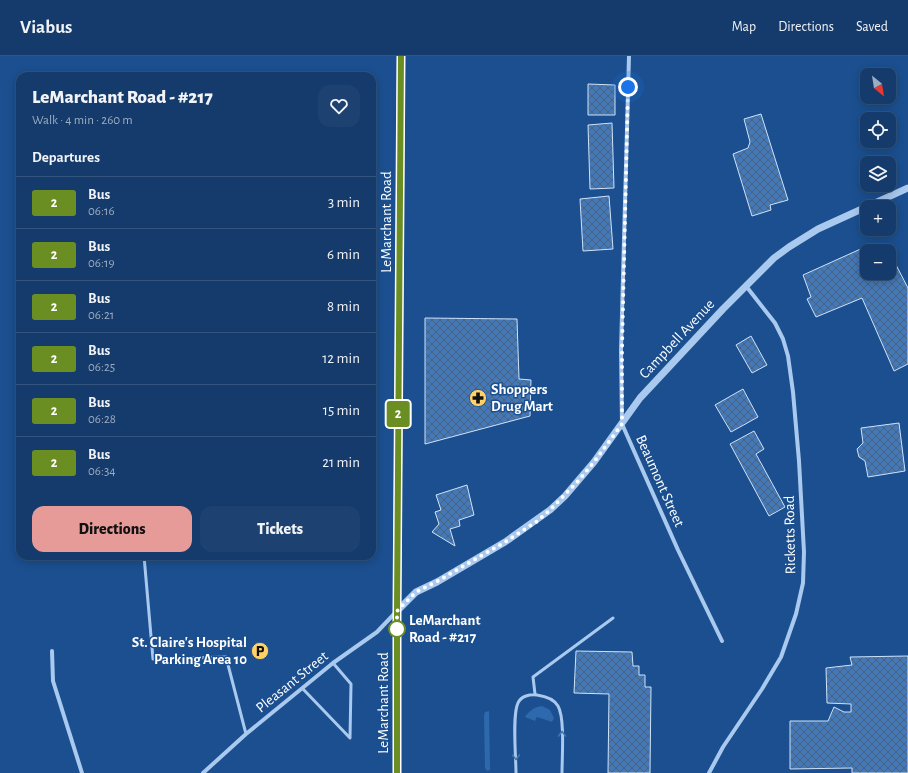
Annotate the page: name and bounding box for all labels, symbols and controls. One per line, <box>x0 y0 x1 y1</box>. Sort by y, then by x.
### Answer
text: Viabus <box>20 18 72 37</box>
text: Map <box>732 20 756 34</box>
text: Directions <box>778 20 834 34</box>
text: Saved <box>856 20 888 34</box>
north arrow <box>860 68 896 104</box>
map controls <box>860 68 896 280</box>
your location <box>618 77 638 97</box>
button: heart <box>318 85 360 127</box>
text: LeMarchant Road - #217 <box>32 88 213 107</box>
button: locate <box>860 112 896 148</box>
text: Walk · 4 min · 260 m <box>32 114 133 127</box>
text: Departures <box>32 150 100 165</box>
button: layers <box>860 156 896 192</box>
street label: LeMarchant Road <box>379 171 394 273</box>
text: Bus <box>88 187 110 202</box>
text: 3 min <box>328 195 360 210</box>
text: 2 <box>51 196 57 210</box>
button: + <box>860 200 896 236</box>
text: 06:16 <box>88 205 115 218</box>
text: Bus <box>88 239 110 254</box>
button: − <box>860 244 896 280</box>
text: 6 min <box>327 247 360 262</box>
text: 2 <box>51 248 57 262</box>
text: 06:19 <box>88 257 115 270</box>
text: Bus <box>88 291 110 306</box>
street label: Campbell Avenue <box>637 296 717 382</box>
text: 8 min <box>327 299 360 314</box>
text: 2 <box>51 300 57 314</box>
text: 06:21 <box>88 309 114 322</box>
text: Bus <box>88 343 110 358</box>
text: 12 min <box>322 351 360 366</box>
text: 2 <box>51 352 57 366</box>
text: 06:25 <box>88 361 115 374</box>
place label: Shoppers Drug Mart <box>491 382 553 414</box>
pharmacy icon: Shoppers Drug Mart <box>468 388 488 408</box>
text: Bus <box>88 395 110 410</box>
line badge: 2 <box>385 401 411 427</box>
text: 15 min <box>323 403 360 418</box>
text: 2 <box>51 404 57 418</box>
text: 2 <box>395 407 401 421</box>
text: 06:28 <box>88 413 116 426</box>
street label: Beaumont Street <box>633 433 687 529</box>
text: Bus <box>88 447 110 462</box>
text: 21 min <box>322 455 360 470</box>
text: 2 <box>51 456 57 470</box>
text: 06:34 <box>88 465 116 478</box>
street label: Ricketts Road <box>782 495 798 574</box>
button: Directions <box>32 506 192 552</box>
button: Tickets <box>200 506 360 552</box>
place label: LeMarchant Road - #217 <box>409 613 480 645</box>
marker: LeMarchant Road - #217 <box>388 620 406 638</box>
place label: St. Claire's Hospital Parking Area 10 <box>132 635 247 667</box>
parking icon: St. Claire's Hospital Parking Area 10 <box>250 641 270 661</box>
street label: Pleasant Street <box>253 648 331 716</box>
street label: LeMarchant Road <box>376 652 391 754</box>
one-way arrow <box>558 731 566 737</box>
one-way arrow <box>512 754 520 760</box>

